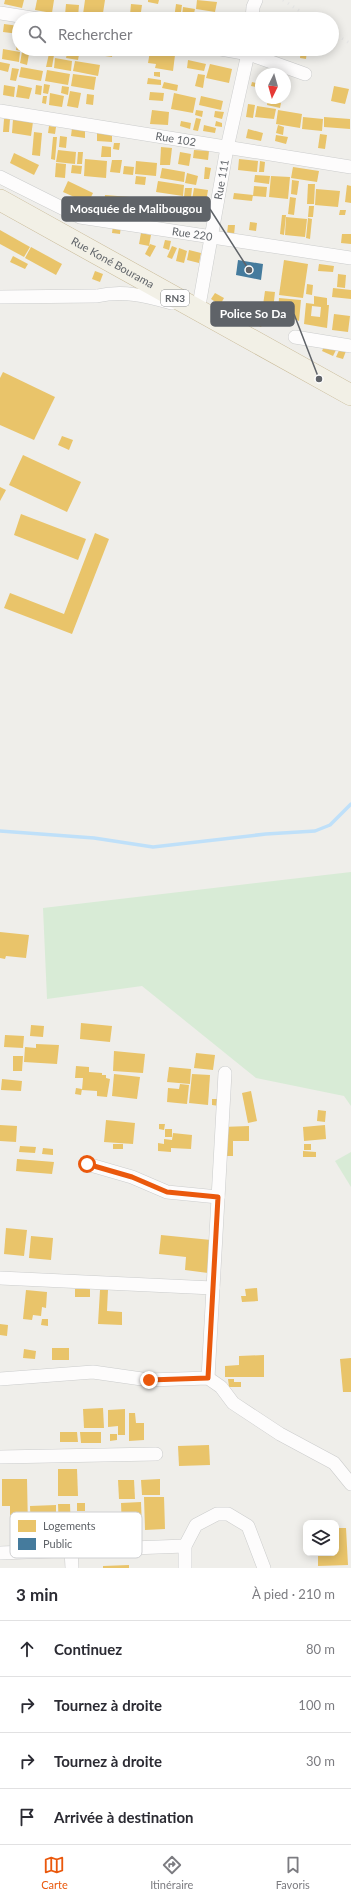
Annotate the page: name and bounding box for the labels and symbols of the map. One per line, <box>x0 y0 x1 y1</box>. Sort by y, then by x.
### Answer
north arrow <box>255 68 291 104</box>
street label: Rue 102 <box>155 129 197 148</box>
street label: Rue 111 <box>211 158 231 201</box>
callout: Mosquée de Malibougou <box>62 197 210 221</box>
text: Mosquée de Malibougou <box>70 201 202 216</box>
street label: Rue 220 <box>171 224 214 243</box>
street label: Rue Koné Bourama <box>69 234 157 290</box>
road number: RN3 <box>161 290 189 306</box>
callout: Police So Da <box>211 302 294 326</box>
text: Police So Da <box>220 306 286 321</box>
route start <box>78 1155 96 1173</box>
route end <box>140 1371 158 1389</box>
legend <box>10 1512 142 1558</box>
text: Logements <box>43 1519 96 1532</box>
text: Public <box>43 1537 72 1550</box>

